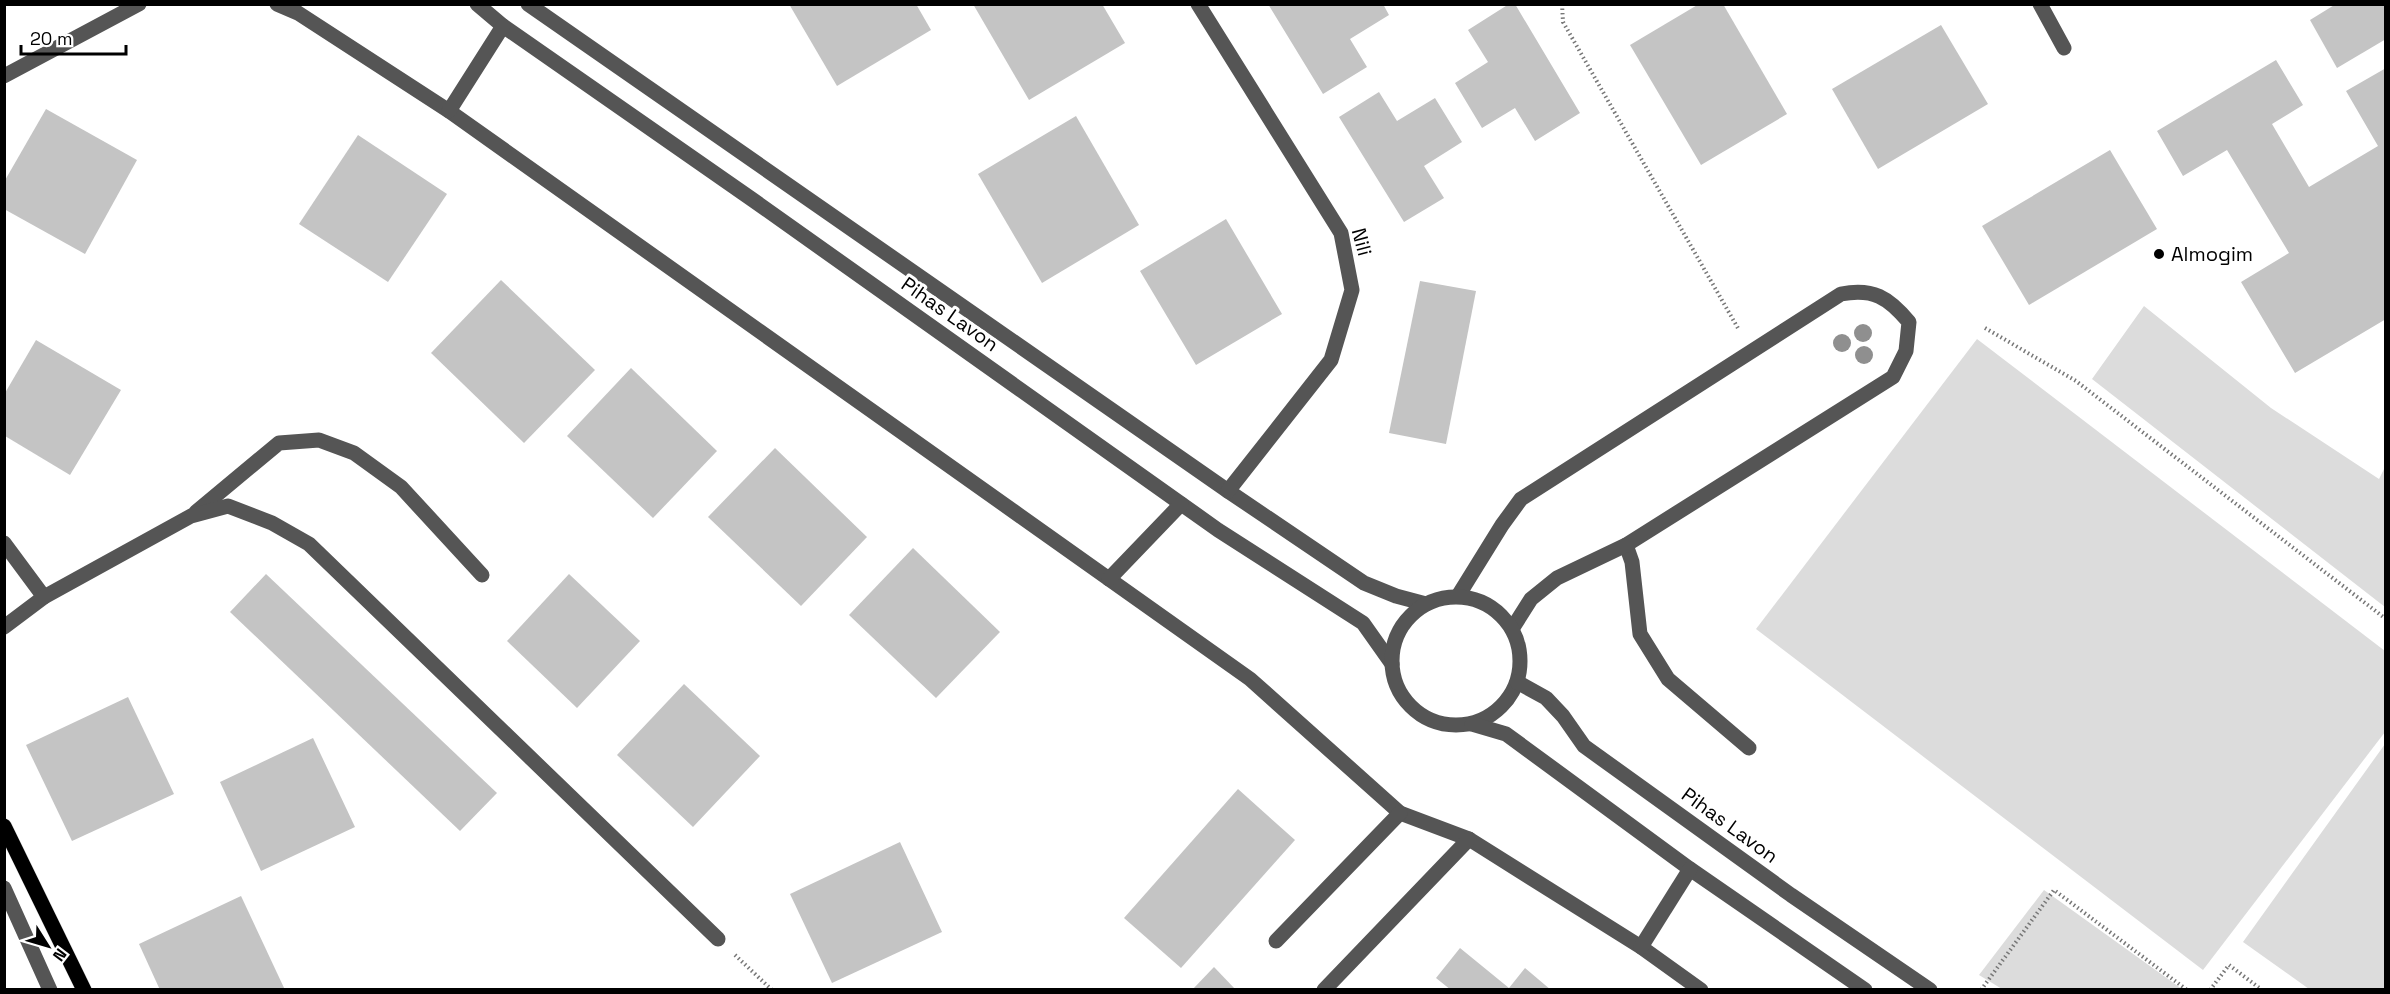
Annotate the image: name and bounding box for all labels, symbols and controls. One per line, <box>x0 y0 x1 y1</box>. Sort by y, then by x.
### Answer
scale bar <box>21 18 126 56</box>
text: 20 m <box>30 27 73 50</box>
street label: Nili <box>1346 225 1378 259</box>
place label: Almogim <box>2171 241 2253 267</box>
marker: Almogim <box>2152 247 2166 261</box>
street label: Pihas Lavon <box>896 271 1004 357</box>
street label: Pihas Lavon <box>1677 781 1783 869</box>
north arrow <box>18 916 78 976</box>
text: N <box>48 944 71 965</box>

